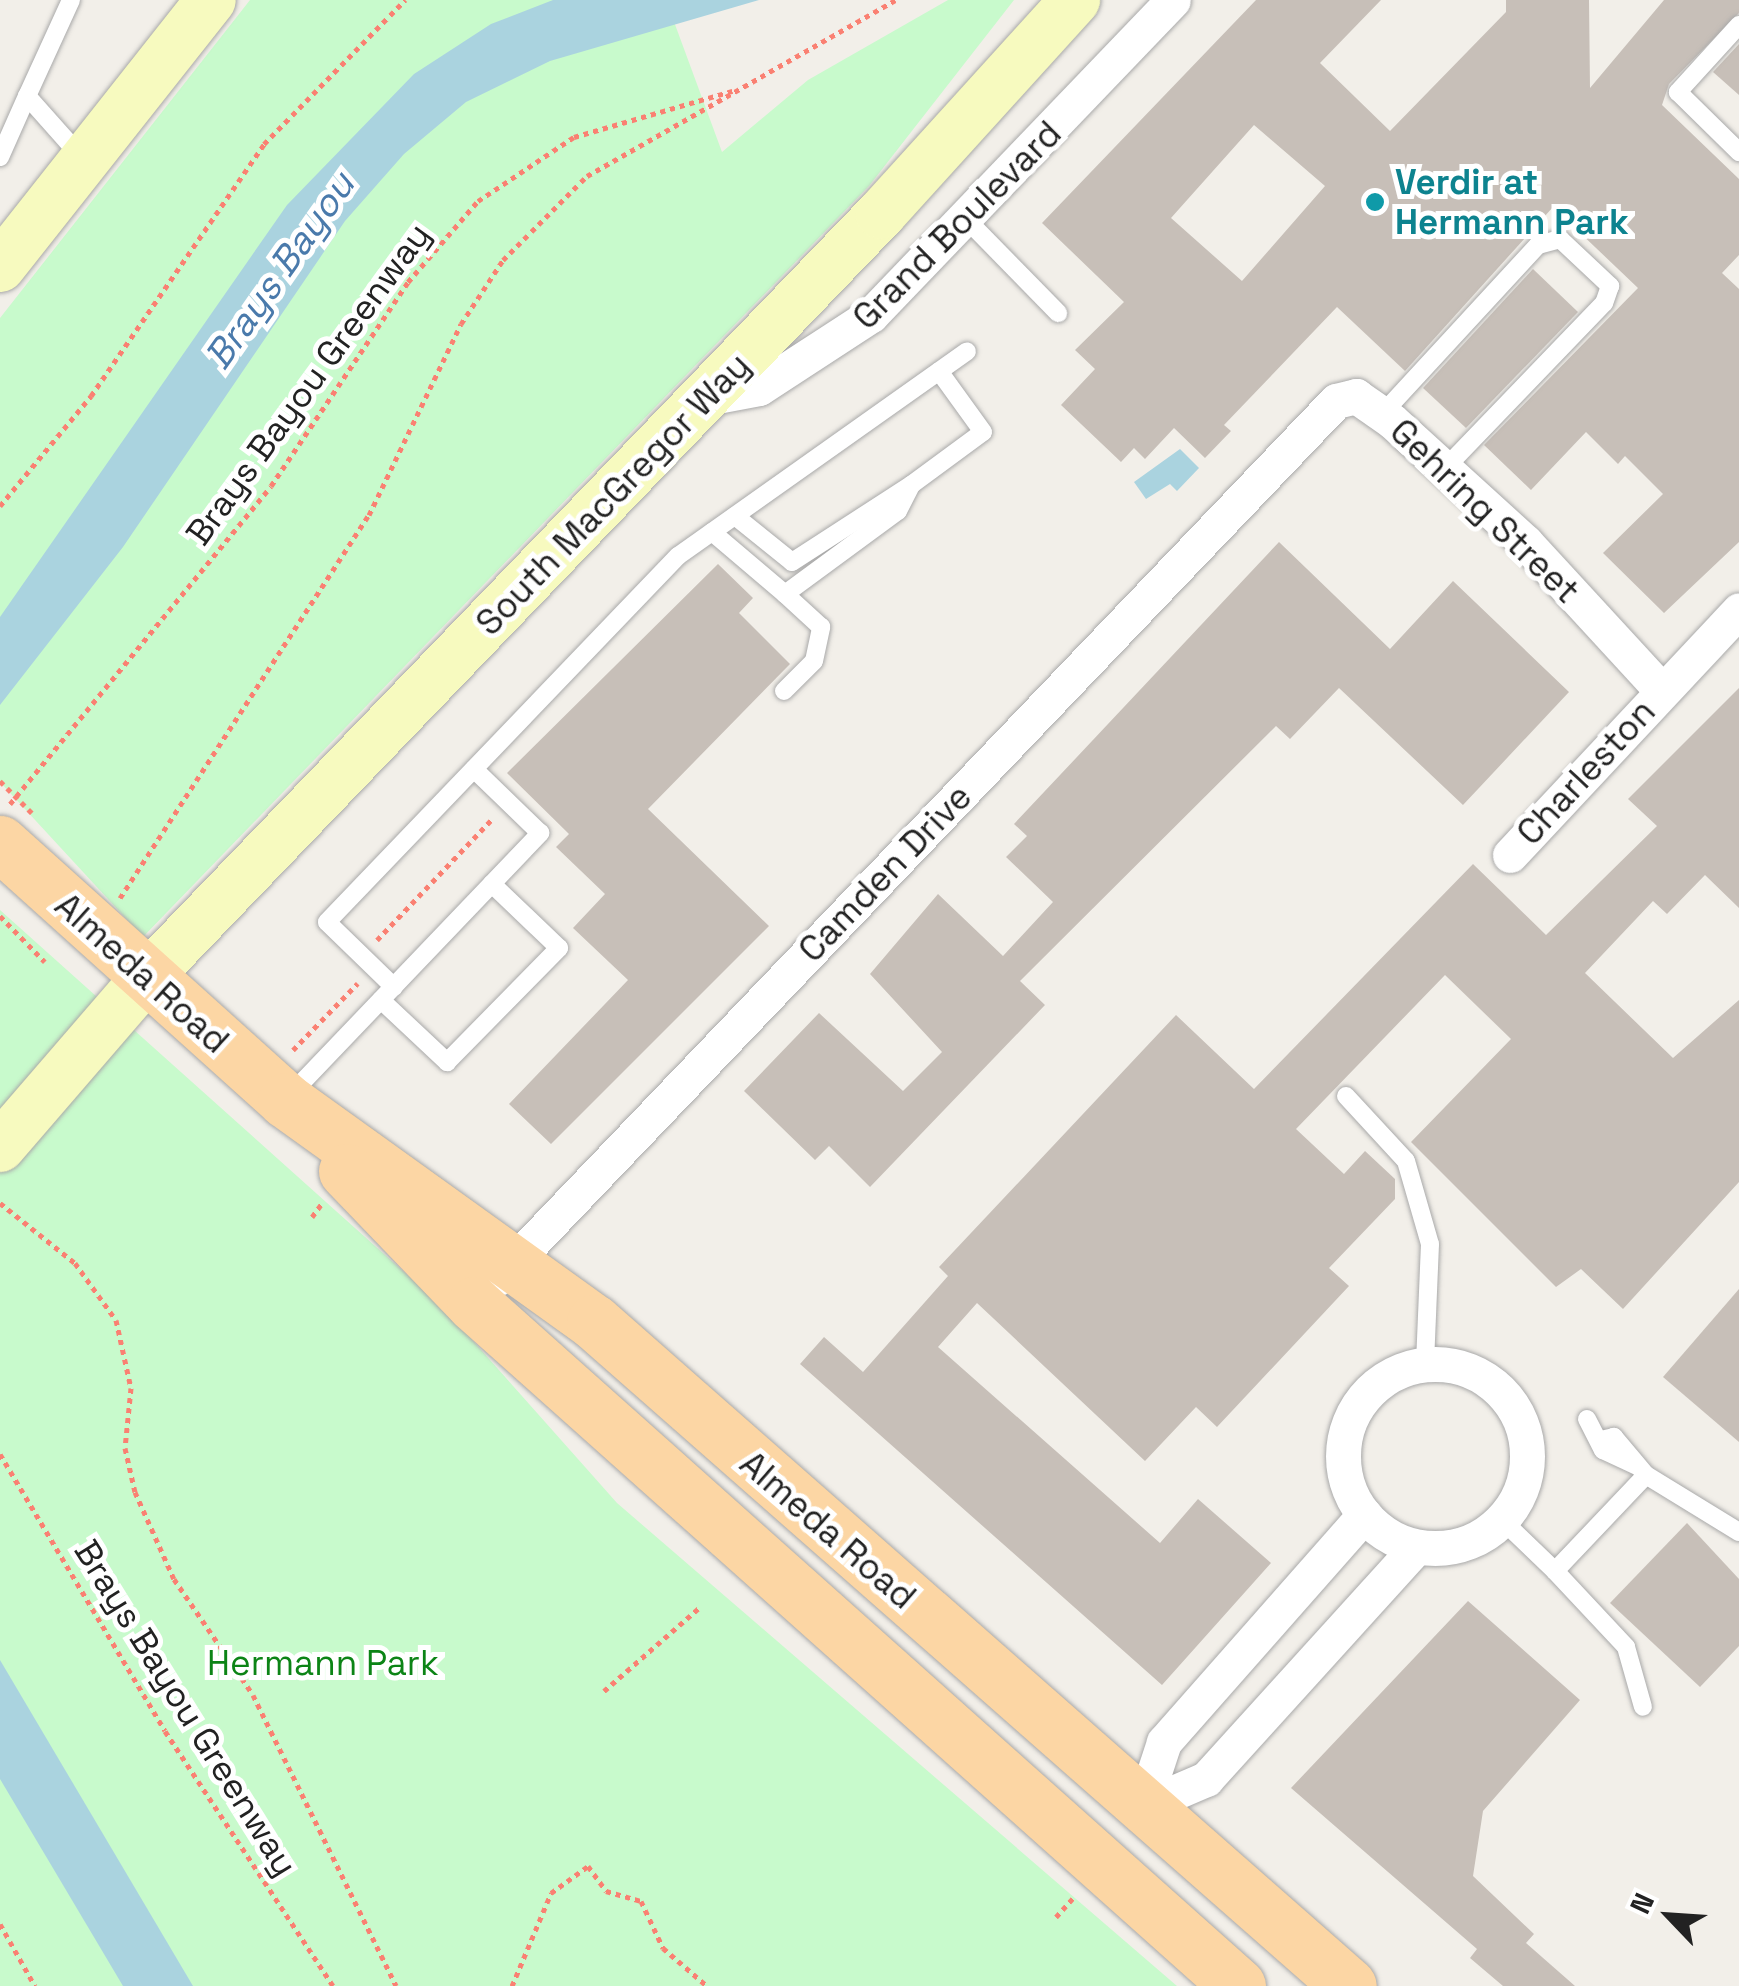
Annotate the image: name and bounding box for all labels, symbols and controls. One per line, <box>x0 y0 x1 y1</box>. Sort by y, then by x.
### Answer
street label: Grand Boulevard <box>844 112 1070 338</box>
place label: Verdir at Hermann Park <box>1395 161 1629 243</box>
water label: Brays Bayou <box>195 164 365 378</box>
marker: Verdir at Hermann Park <box>1364 191 1386 213</box>
street label: Brays Bayou Greenway <box>177 215 439 553</box>
street label: South MacGregor Way <box>467 344 759 644</box>
street label: Gehring Street <box>1382 410 1588 612</box>
street label: Charleston <box>1508 691 1664 853</box>
street label: Camden Drive <box>790 776 980 970</box>
street label: Almeda Road <box>47 884 237 1062</box>
street label: Almeda Road <box>732 1442 924 1618</box>
street label: Brays Bayou Greenway <box>65 1532 307 1884</box>
park label: Hermann Park <box>207 1642 439 1684</box>
north arrow <box>1619 1866 1719 1966</box>
text: N <box>1622 1887 1662 1919</box>

